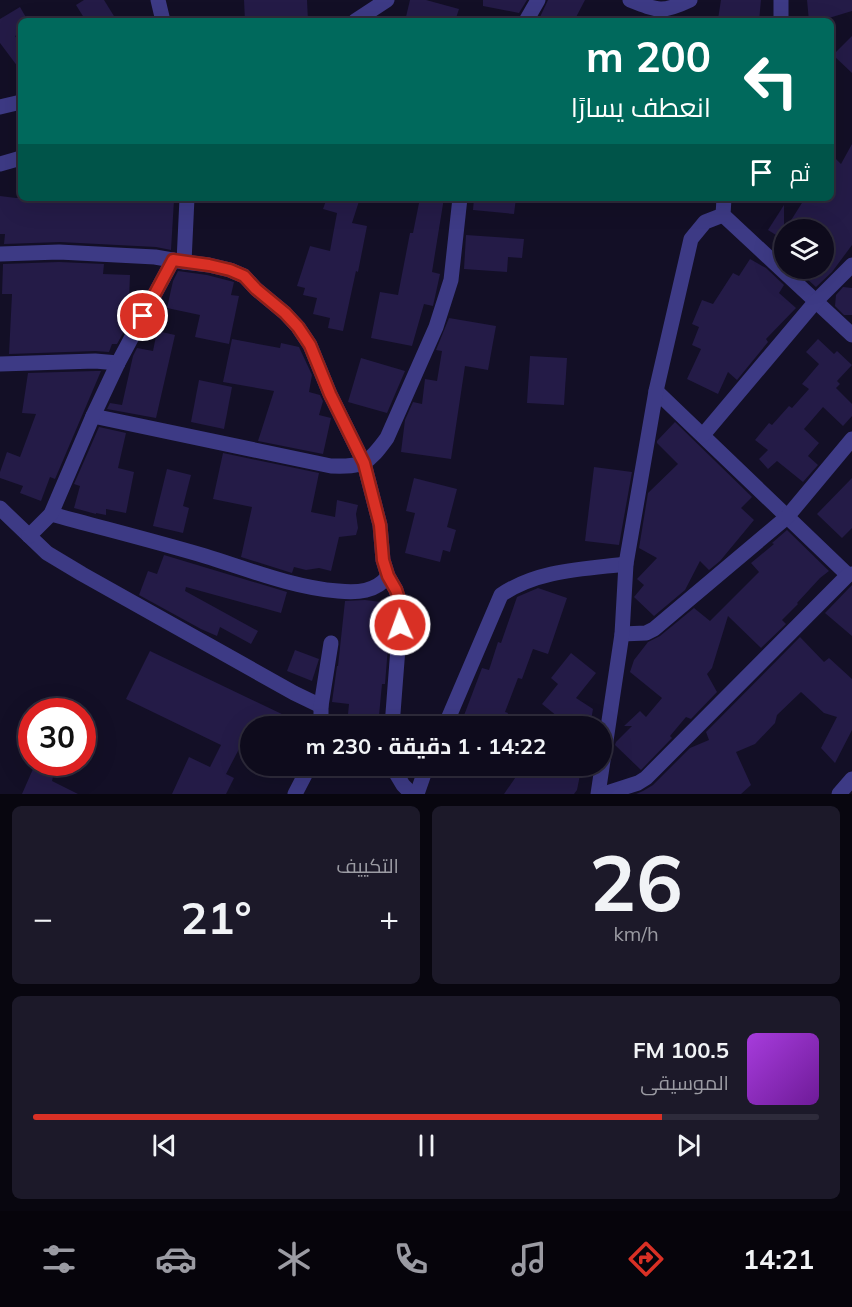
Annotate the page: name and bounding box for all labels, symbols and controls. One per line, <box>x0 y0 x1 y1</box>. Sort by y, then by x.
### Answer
text: 200 m <box>586 30 711 83</box>
icon: left <box>732 42 810 120</box>
text: انعطف يسارًا <box>571 90 711 124</box>
icon: arrive <box>745 156 778 189</box>
text: ثم <box>790 159 810 187</box>
map controls <box>774 219 834 279</box>
button: layers <box>774 219 834 279</box>
pin <box>117 290 168 341</box>
icon: arrive <box>126 299 159 332</box>
position arrow <box>368 593 432 657</box>
speed limit sign: 30 <box>18 698 96 776</box>
text: 14:22 · 1 دقيقة · 230 m <box>306 732 546 760</box>
text: 26 <box>589 833 683 931</box>
text: التكييف <box>336 853 399 878</box>
text: 21° <box>180 889 252 945</box>
text: − <box>33 897 53 938</box>
text: + <box>379 897 399 938</box>
text: km/h <box>613 921 659 946</box>
text: 100.5 FM <box>633 1036 729 1064</box>
text: الموسيقى <box>640 1070 729 1095</box>
icon: previous <box>148 1129 181 1162</box>
icon: pause <box>410 1129 443 1162</box>
icon: next <box>672 1129 705 1162</box>
icon: filters <box>38 1238 80 1280</box>
icon: car <box>155 1238 197 1280</box>
icon: climate <box>273 1238 315 1280</box>
icon: phone <box>390 1238 432 1280</box>
icon: music <box>508 1238 550 1280</box>
icon: directions <box>625 1238 667 1280</box>
text: 14:21 <box>743 1242 814 1276</box>

